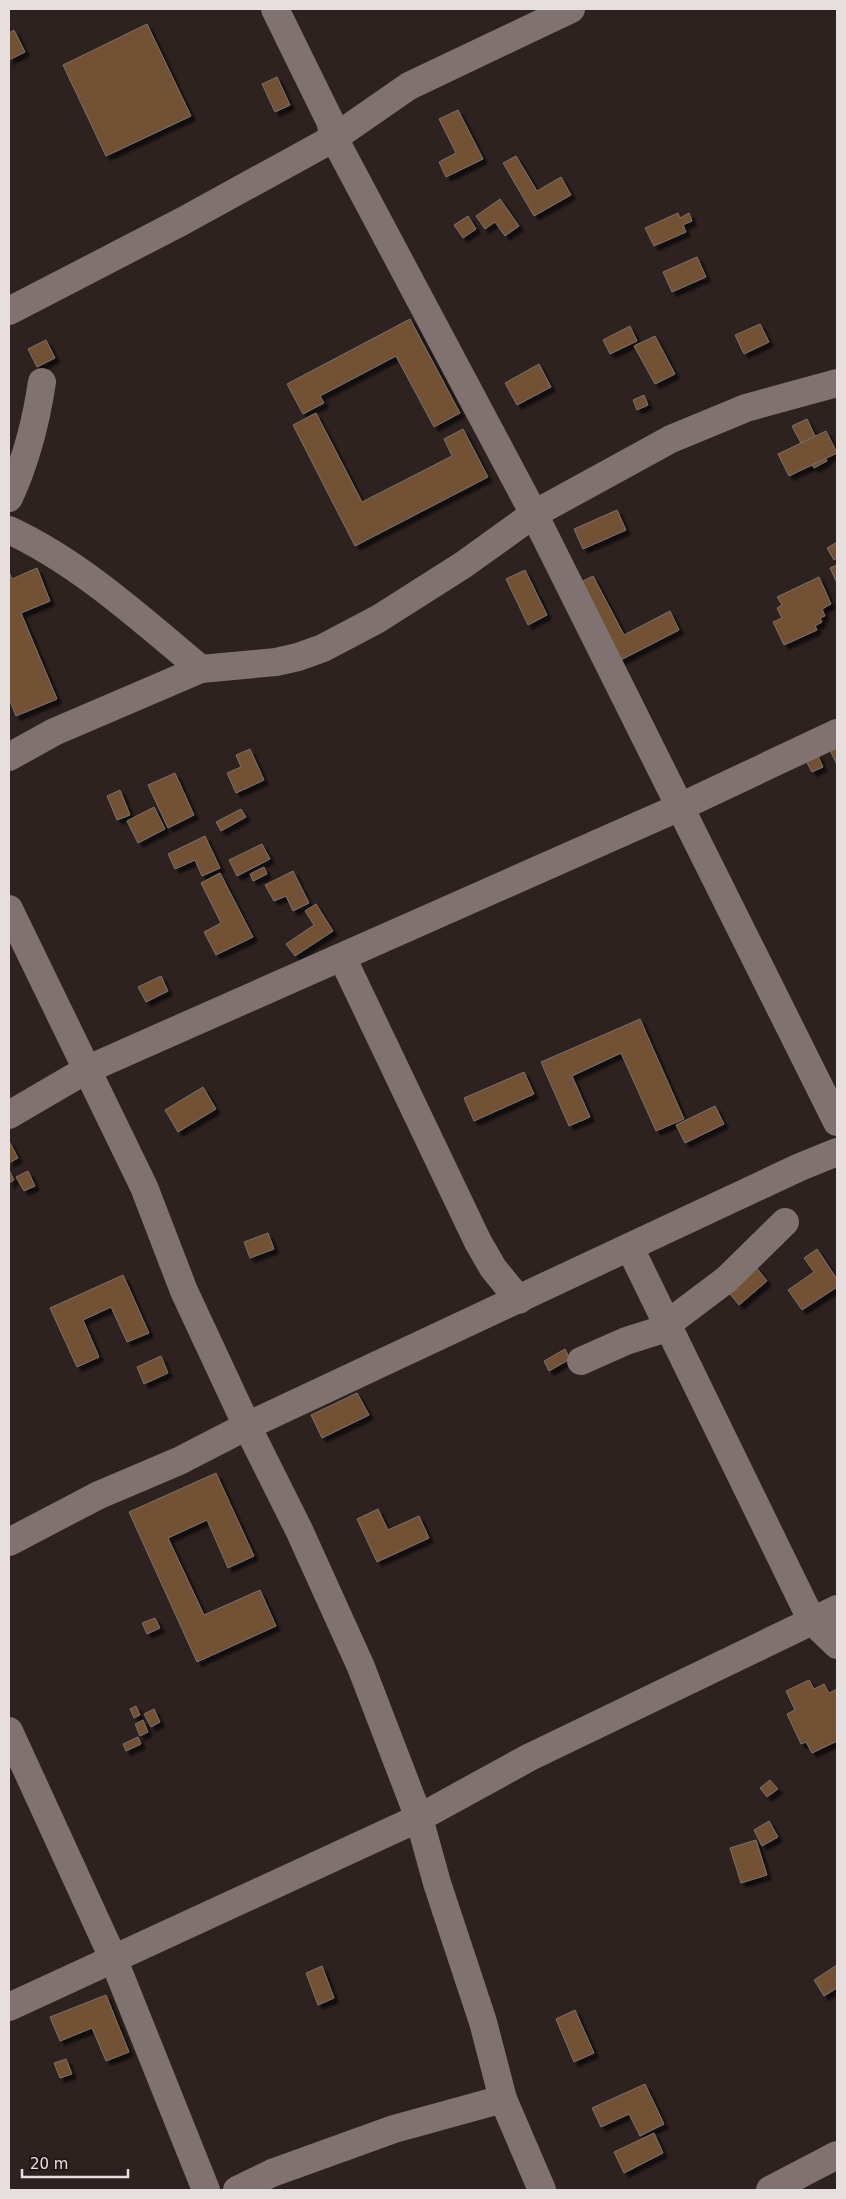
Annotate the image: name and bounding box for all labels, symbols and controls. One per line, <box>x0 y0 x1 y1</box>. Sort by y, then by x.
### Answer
scale bar <box>22 2146 129 2178</box>
text: 20 m <box>30 2155 68 2173</box>

